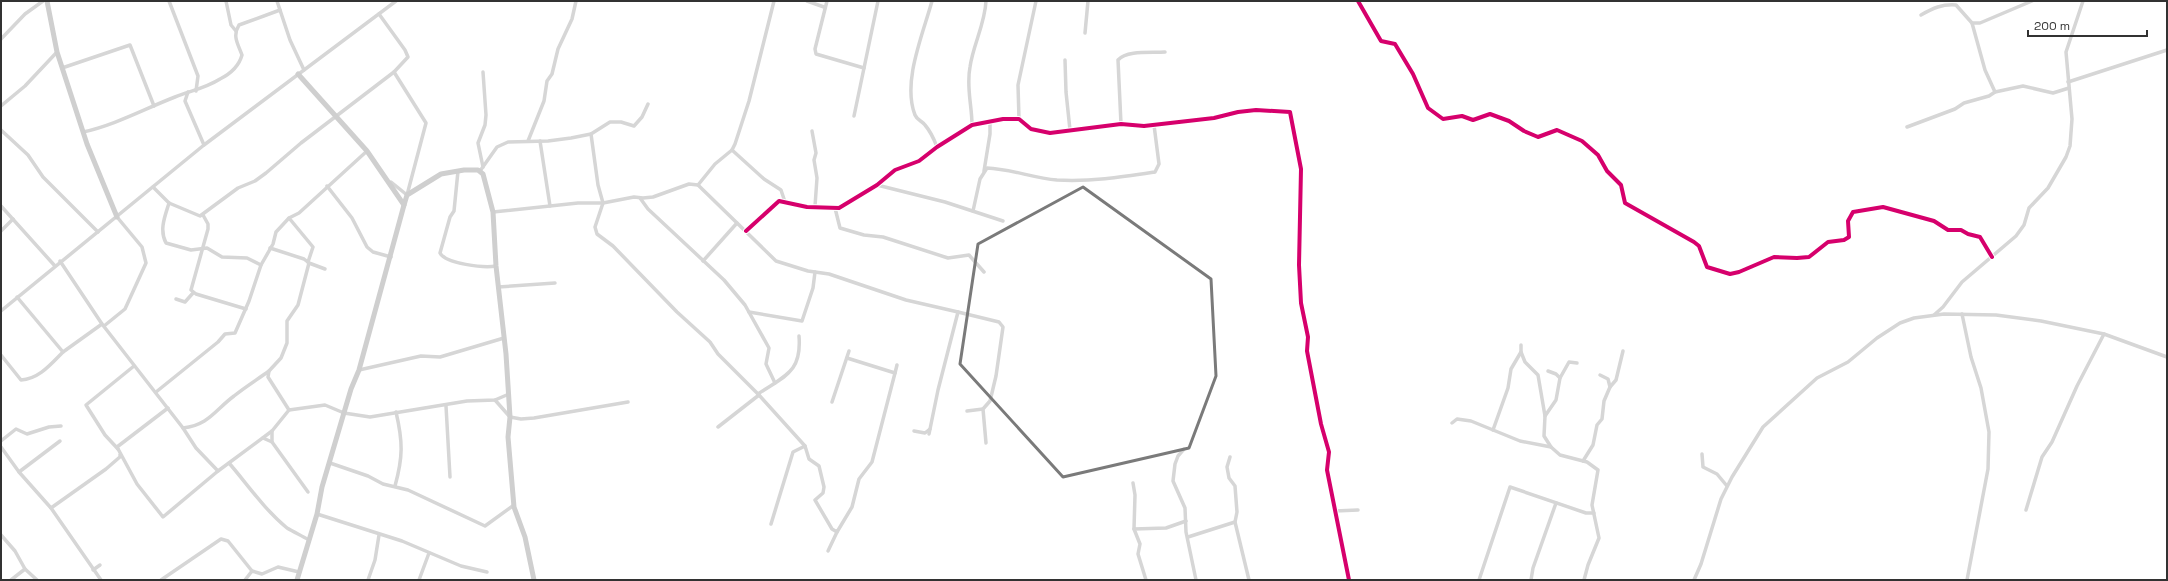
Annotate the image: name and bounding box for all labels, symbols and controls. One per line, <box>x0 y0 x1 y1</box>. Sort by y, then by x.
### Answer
scale bar <box>2028 12 2147 38</box>
text: 200 m <box>2034 18 2070 34</box>

